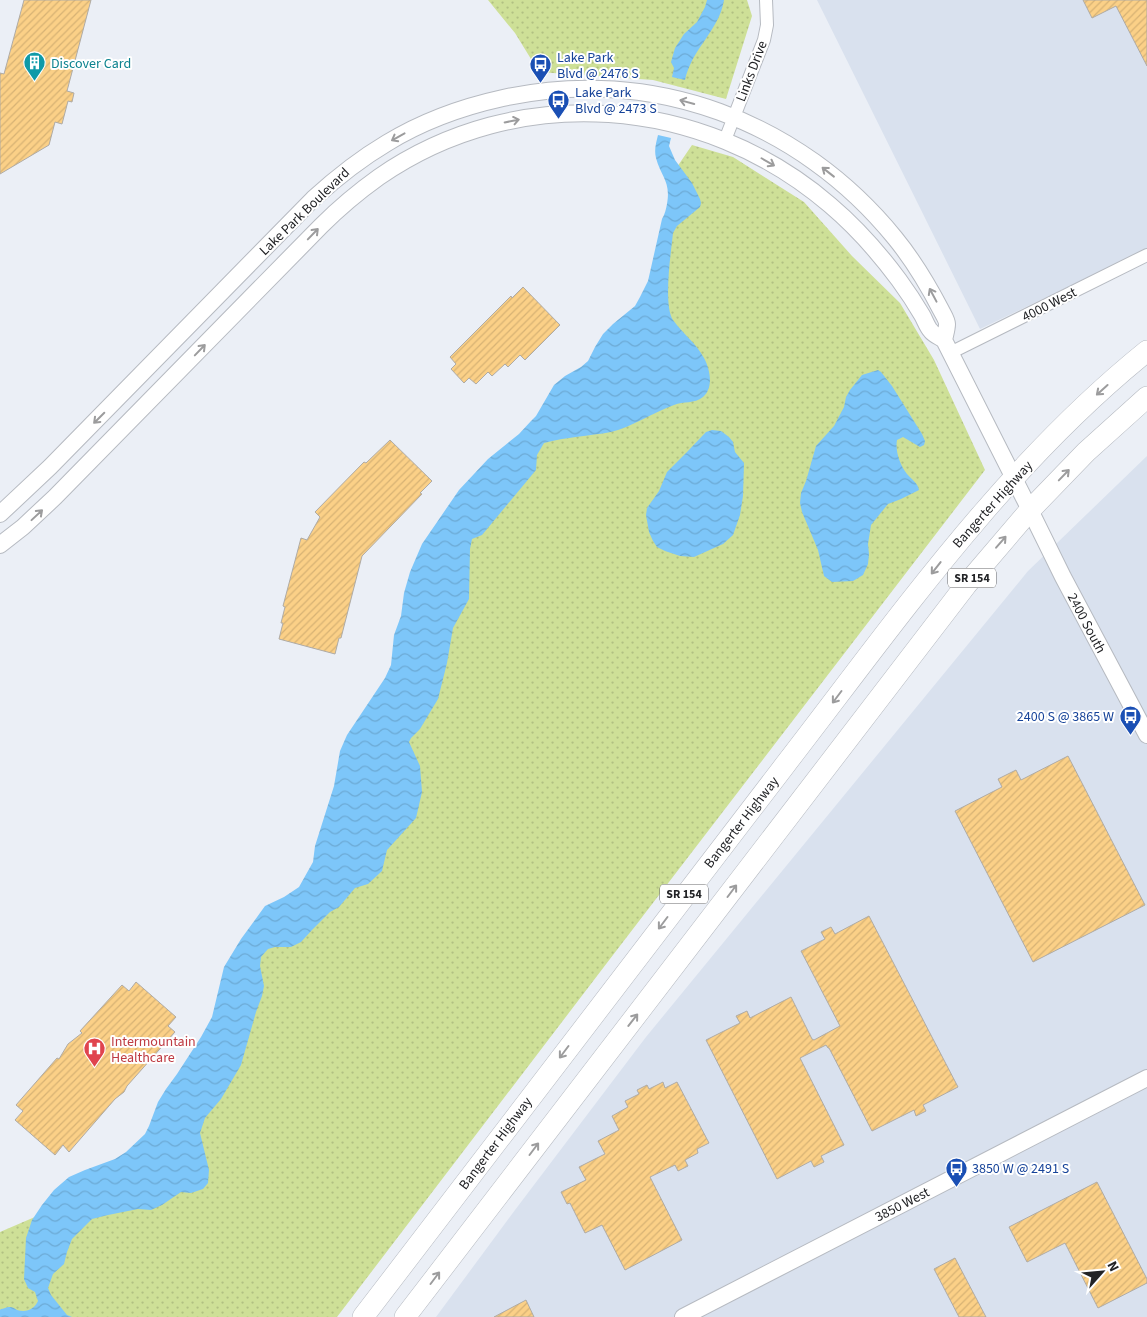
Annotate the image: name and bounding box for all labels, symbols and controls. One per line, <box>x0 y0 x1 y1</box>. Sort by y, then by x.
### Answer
street label: Links Drive <box>731 38 773 105</box>
place label: Lake Park Blvd @ 2476 S <box>557 48 639 84</box>
building icon: Discover Card <box>23 51 47 82</box>
bus stop icon: Lake Park Blvd @ 2476 S <box>529 53 553 84</box>
place label: Discover Card <box>51 54 131 74</box>
place label: Lake Park Blvd @ 2473 S <box>575 83 657 119</box>
bus stop icon: Lake Park Blvd @ 2473 S <box>547 88 571 119</box>
one-way arrow <box>680 97 696 106</box>
one-way arrow <box>504 116 520 126</box>
one-way arrow <box>391 133 406 142</box>
one-way arrow <box>761 157 775 167</box>
street label: Lake Park Boulevard <box>255 163 354 260</box>
one-way arrow <box>822 166 835 177</box>
one-way arrow <box>307 228 319 240</box>
street label: 4000 West <box>1019 282 1080 327</box>
one-way arrow <box>927 288 937 302</box>
one-way arrow <box>193 344 206 356</box>
one-way arrow <box>1096 384 1109 396</box>
one-way arrow <box>93 411 105 424</box>
street label: Bangerter Highway <box>948 456 1038 553</box>
one-way arrow <box>1058 469 1070 481</box>
one-way arrow <box>30 509 43 521</box>
one-way arrow <box>996 536 1007 549</box>
one-way arrow <box>931 561 942 574</box>
road number: SR 154 <box>948 568 996 588</box>
street label: 2400 South <box>1062 590 1110 657</box>
one-way arrow <box>831 690 842 703</box>
bus stop icon: 2400 S @ 3865 W <box>1118 704 1142 735</box>
place label: 2400 S @ 3865 W <box>1017 707 1114 727</box>
street label: Bangerter Highway <box>700 772 784 873</box>
road number: SR 154 <box>660 884 708 904</box>
one-way arrow <box>726 885 737 898</box>
one-way arrow <box>658 916 669 929</box>
one-way arrow <box>627 1014 638 1027</box>
place label: Intermountain Healthcare <box>111 1032 196 1068</box>
hospital icon: Intermountain Healthcare <box>83 1037 107 1068</box>
one-way arrow <box>559 1045 570 1058</box>
street label: Bangerter Highway <box>454 1093 538 1194</box>
one-way arrow <box>529 1142 539 1156</box>
bus stop icon: 3850 W @ 2491 S <box>944 1156 968 1187</box>
place label: 3850 W @ 2491 S <box>972 1159 1069 1179</box>
street label: 3850 West <box>872 1182 933 1227</box>
north arrow <box>1077 1247 1127 1297</box>
text: N <box>1102 1258 1124 1275</box>
one-way arrow <box>430 1271 440 1285</box>

